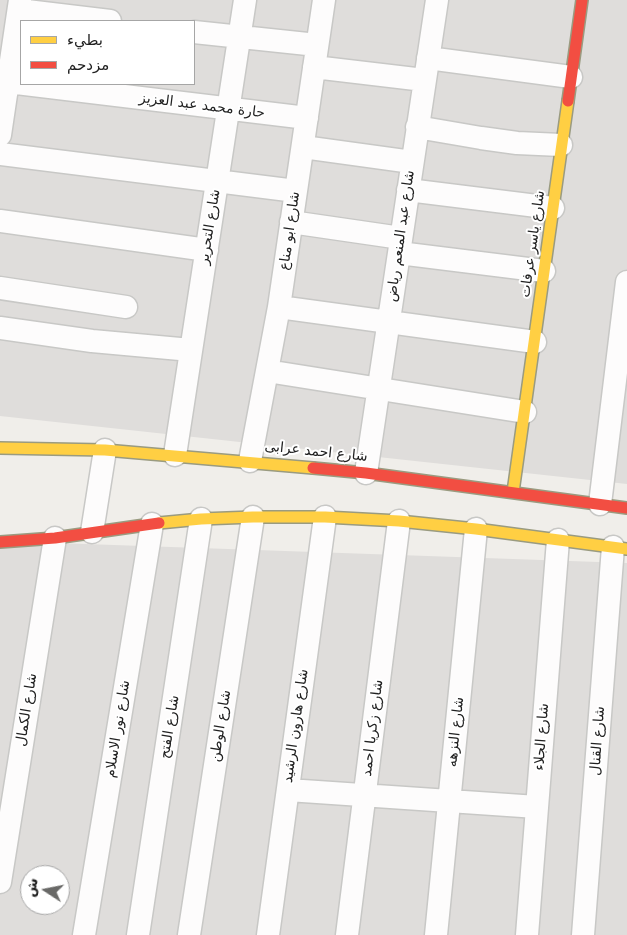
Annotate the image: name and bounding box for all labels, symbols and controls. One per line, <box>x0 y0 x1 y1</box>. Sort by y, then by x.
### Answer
legend <box>20 20 195 85</box>
text: بطيء <box>67 31 103 49</box>
text: مزدحم <box>67 56 109 74</box>
street label: حارة محمد عبد العزيز <box>138 90 266 122</box>
street label: شارع عبد المنعم رياض <box>383 169 419 303</box>
street label: شارع التحرير <box>196 188 224 266</box>
street label: شارع ياسر عرفات <box>517 189 549 299</box>
street label: شارع ابو مناع <box>276 191 304 271</box>
street label: شارع احمد عرابى <box>264 438 368 466</box>
street label: شارع هارون الرشيد <box>280 668 312 784</box>
street label: شارع الكمال <box>13 672 41 748</box>
street label: شارع نور الاسلام <box>102 679 134 779</box>
street label: شارع زكريا احمد <box>359 679 387 777</box>
street label: شارع الوطن <box>207 689 235 763</box>
street label: شارع الفتح <box>157 694 183 760</box>
street label: شارع النزهه <box>444 696 468 768</box>
street label: شارع الجلاء <box>531 703 553 771</box>
street label: شارع القنال <box>587 706 609 776</box>
north arrow <box>20 865 70 915</box>
text: ش <box>22 876 41 898</box>

